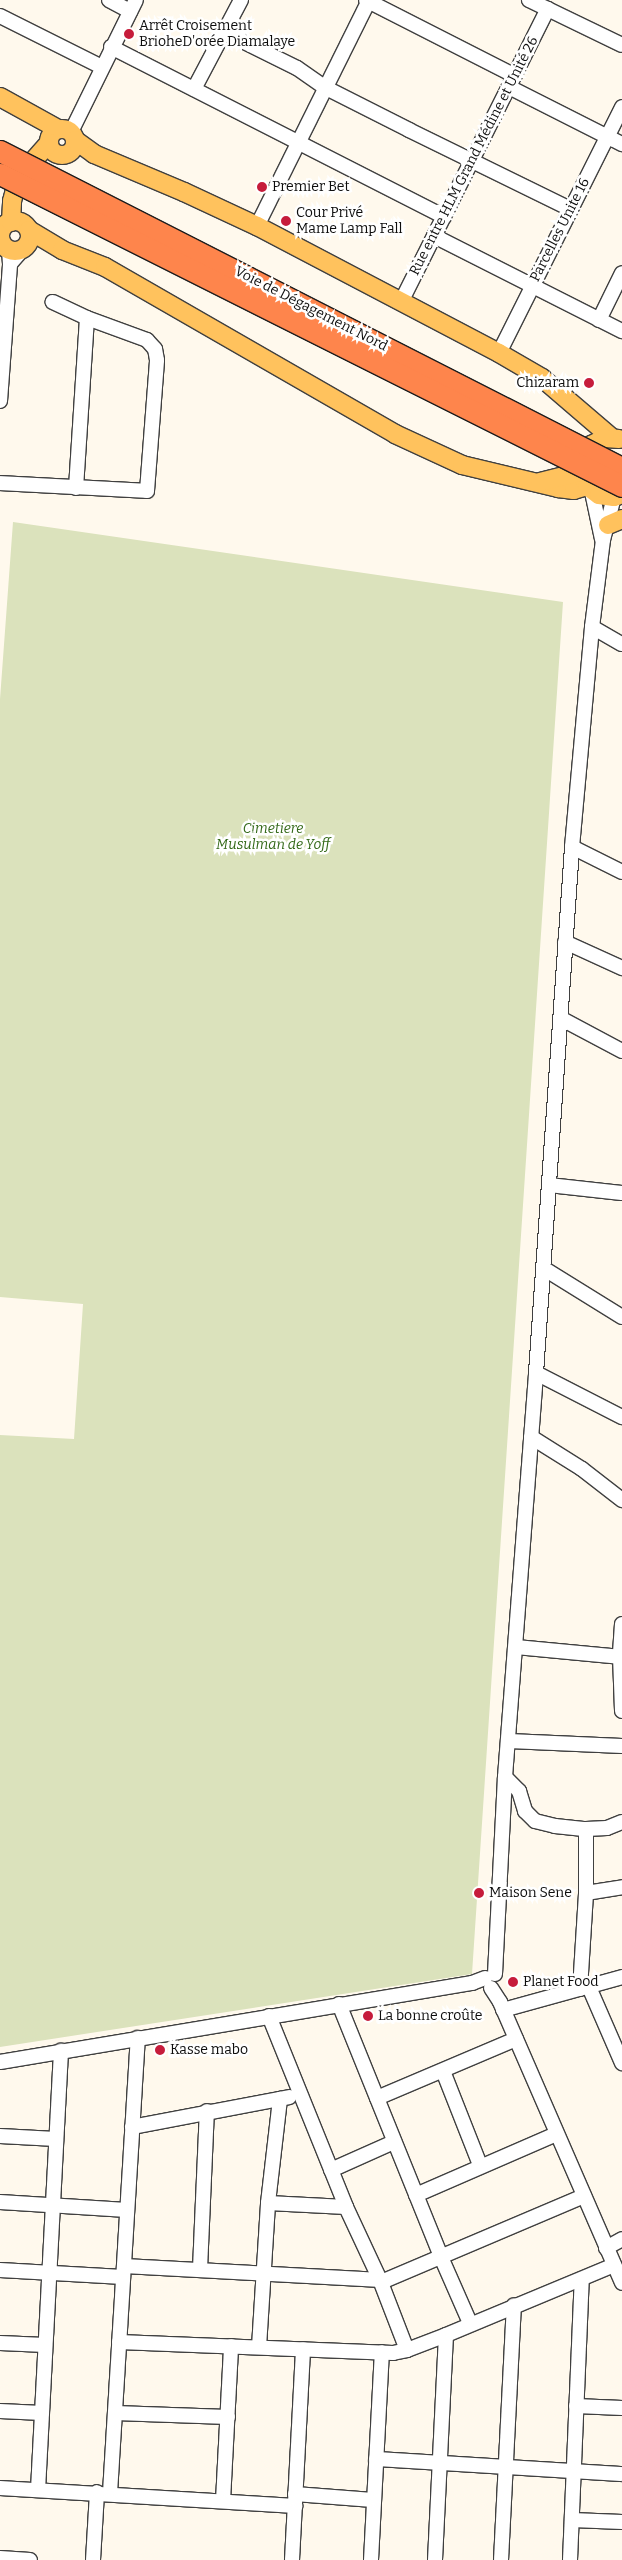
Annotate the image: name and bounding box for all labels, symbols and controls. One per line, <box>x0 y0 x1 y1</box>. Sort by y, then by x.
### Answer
place label: Arrêt Croisement BrioheD'orée Diamalaye <box>139 18 295 50</box>
marker: Arrêt Croisement BrioheD'orée Diamalaye <box>123 28 135 40</box>
street label: Rue entre HLM Grand Médine et Unité 26 <box>406 34 542 278</box>
street label: Parcelles Unite 16 <box>527 175 593 285</box>
place label: Premier Bet <box>272 179 349 195</box>
marker: Premier Bet <box>256 181 268 193</box>
place label: Cour Privé Mame Lamp Fall <box>296 205 403 238</box>
marker: Cour Privé Mame Lamp Fall <box>280 215 292 227</box>
street label: Voie de Dégagement Nord <box>232 263 390 355</box>
place label: Chizaram <box>516 375 579 391</box>
marker: Chizaram <box>583 377 595 389</box>
park label: Cimetiere Musulman de Yoff <box>216 821 330 854</box>
place label: Maison Sene <box>489 1885 572 1901</box>
marker: Maison Sene <box>473 1887 485 1899</box>
place label: Planet Food <box>523 1974 599 1990</box>
marker: Planet Food <box>507 1976 519 1988</box>
place label: La bonne croûte <box>378 2008 482 2024</box>
marker: La bonne croûte <box>362 2010 374 2022</box>
place label: Kasse mabo <box>170 2042 248 2058</box>
marker: Kasse mabo <box>154 2044 166 2056</box>

